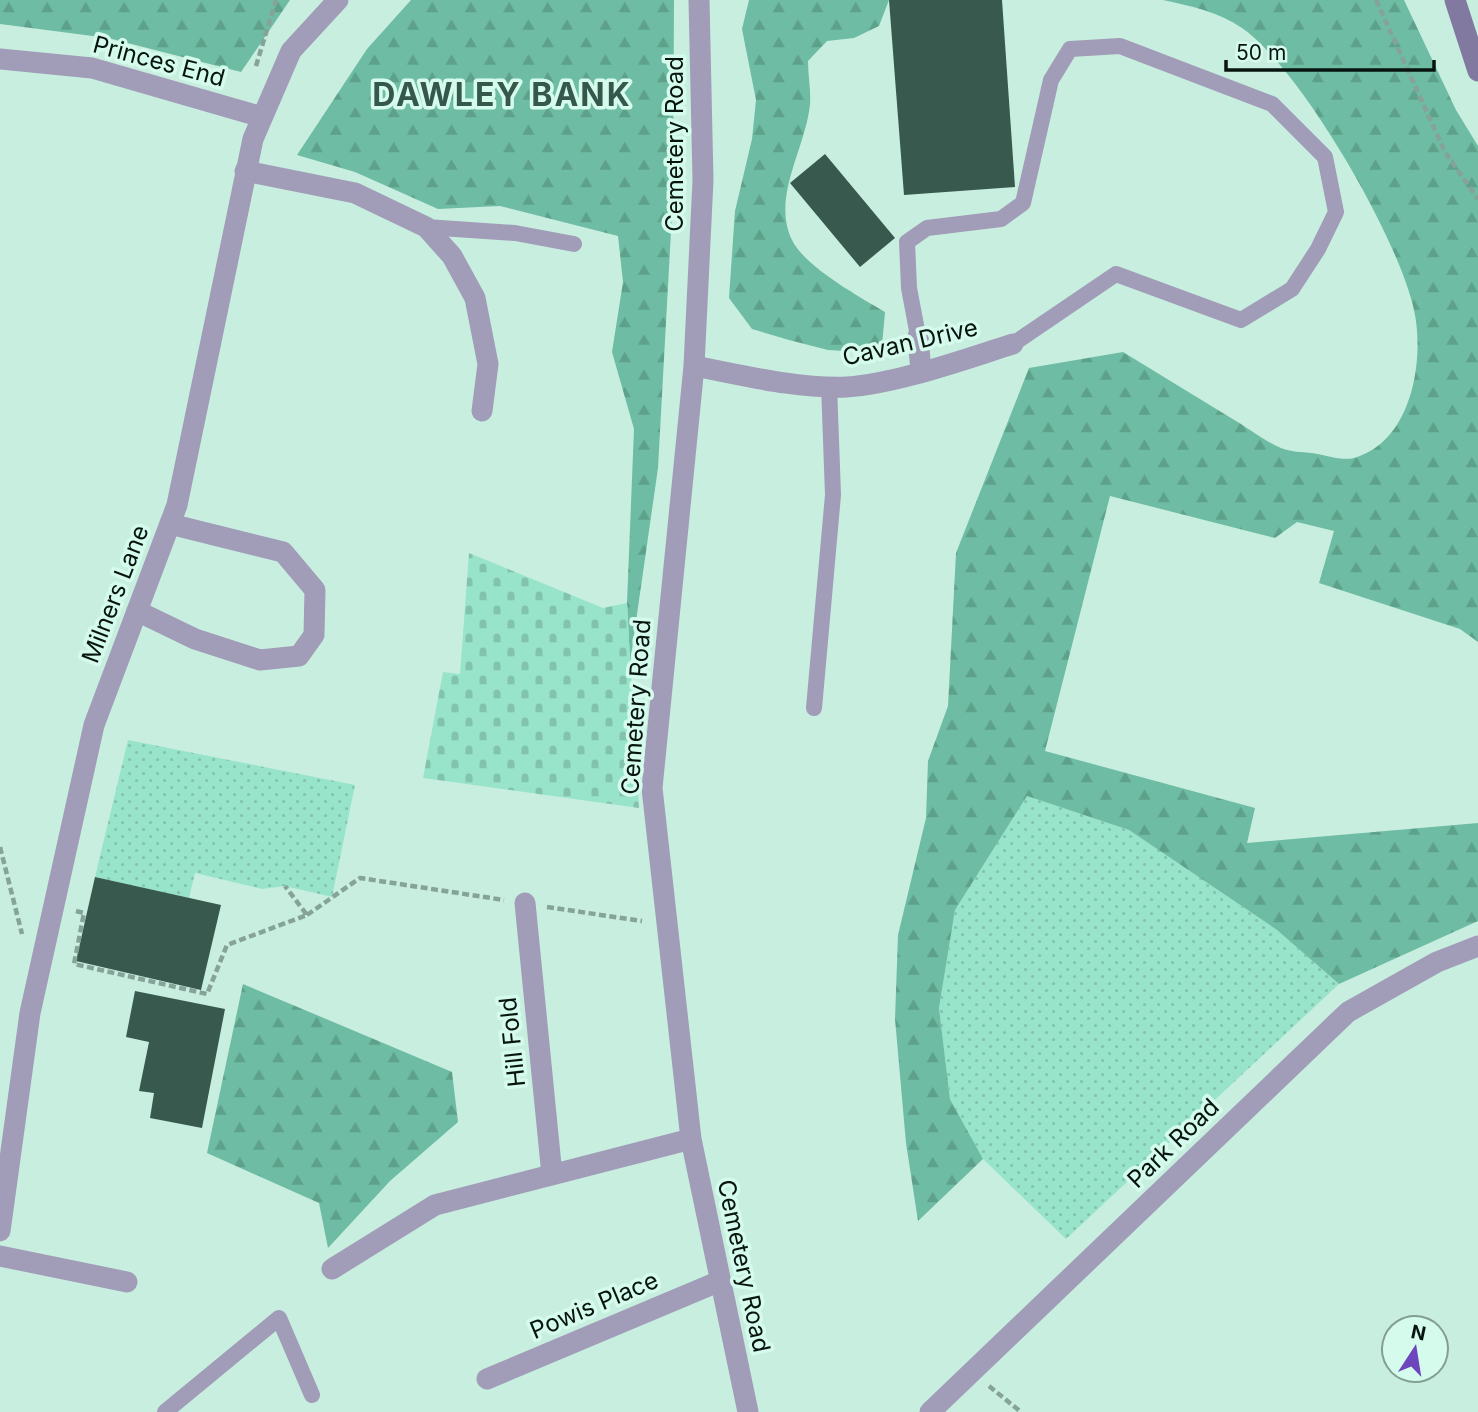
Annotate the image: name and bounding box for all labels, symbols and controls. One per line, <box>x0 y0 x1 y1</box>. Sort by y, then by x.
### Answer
scale bar <box>1226 28 1434 72</box>
street label: Princes End <box>90 30 228 92</box>
text: 50 m <box>1236 40 1286 65</box>
street label: Cemetery Road <box>660 56 689 232</box>
district label: DAWLEY BANK <box>372 75 632 114</box>
street label: Cavan Drive <box>840 312 980 372</box>
street label: Milners Lane <box>75 521 155 667</box>
street label: Cemetery Road <box>615 618 657 796</box>
street label: Hill Fold <box>493 996 531 1088</box>
street label: Park Road <box>1121 1092 1225 1194</box>
street label: Cemetery Road <box>712 1177 776 1355</box>
street label: Powis Place <box>526 1265 662 1345</box>
north arrow <box>1380 1314 1450 1384</box>
text: N <box>1409 1320 1428 1346</box>

